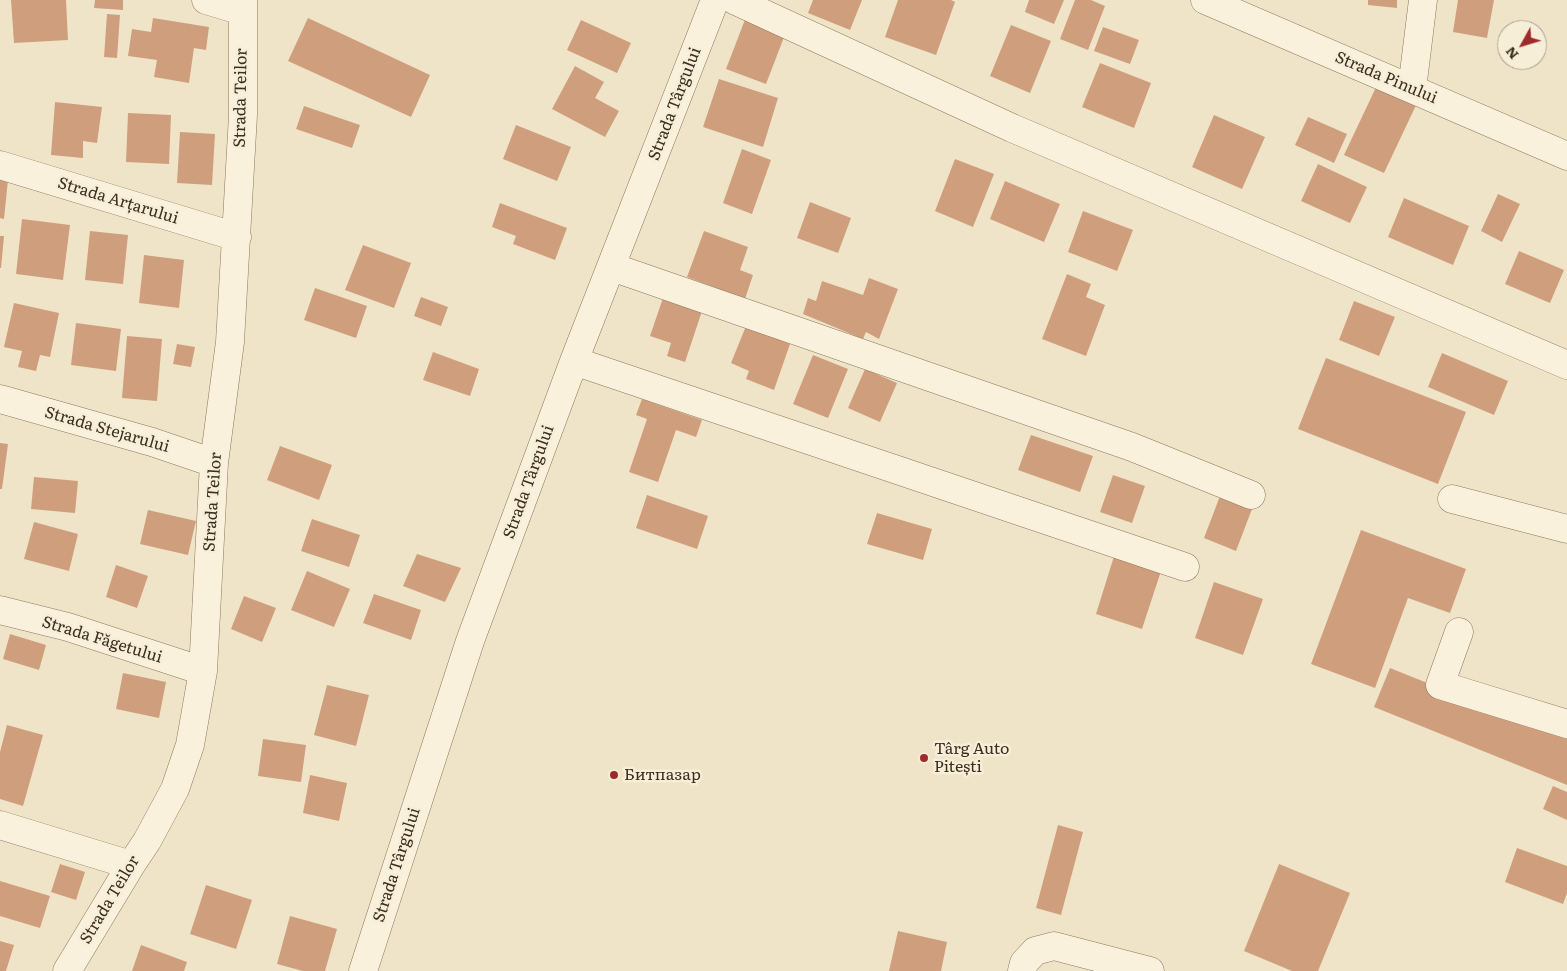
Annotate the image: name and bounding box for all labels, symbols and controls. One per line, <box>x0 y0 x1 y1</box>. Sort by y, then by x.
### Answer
north arrow <box>1497 20 1547 70</box>
text: N <box>1500 43 1523 65</box>
street label: Strada Târgului <box>645 45 705 163</box>
street label: Strada Teilor <box>231 48 251 148</box>
street label: Strada Pinului <box>1332 48 1440 108</box>
street label: Strada Arțarului <box>55 173 181 229</box>
street label: Strada Stejarului <box>42 403 172 457</box>
street label: Strada Târgului <box>500 423 558 541</box>
street label: Strada Teilor <box>200 452 226 552</box>
street label: Strada Făgetului <box>40 613 164 667</box>
place label: Târg Auto Pitești <box>934 739 1009 777</box>
marker: Târg Auto Pitești <box>918 752 930 764</box>
place label: Битпазар <box>624 765 701 785</box>
marker: Битпазар <box>608 769 620 781</box>
street label: Strada Târgului <box>369 805 425 925</box>
street label: Strada Teilor <box>76 852 144 948</box>

